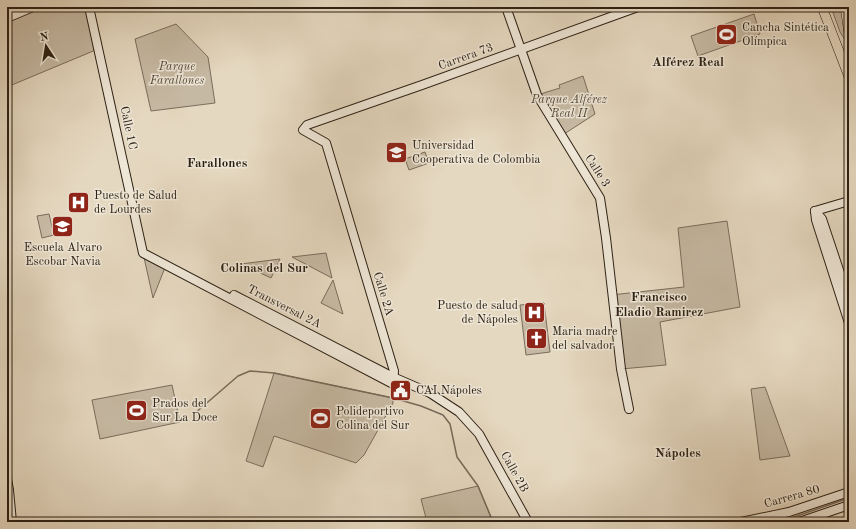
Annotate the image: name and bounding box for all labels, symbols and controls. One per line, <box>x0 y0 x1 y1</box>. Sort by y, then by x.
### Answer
sports icon: Cancha Sintética Olímpica <box>713 22 739 48</box>
place label: Cancha Sintética Olímpica <box>742 22 829 48</box>
north arrow <box>26 26 66 66</box>
text: N <box>39 31 50 44</box>
street label: Carrera 73 <box>437 42 495 72</box>
district label: Alférez Real <box>652 56 724 69</box>
park label: Parque Farallones <box>149 61 204 87</box>
park label: Parque Alférez Real II <box>530 94 607 120</box>
street label: Calle 1C <box>118 105 138 151</box>
school or university icon: Universidad Cooperativa de Colombia <box>384 140 410 166</box>
place label: Universidad Cooperativa de Colombia <box>412 140 540 166</box>
street label: Calle 3 <box>582 152 612 190</box>
district label: Farallones <box>187 157 248 170</box>
hospital icon: Puesto de Salud de Lourdes <box>66 190 92 216</box>
place label: Puesto de Salud de Lourdes <box>94 190 177 216</box>
school or university icon: Escuela Alvaro Escobar Navia <box>50 214 76 240</box>
place label: Escuela Alvaro Escobar Navia <box>24 242 102 268</box>
district label: Colinas del Sur <box>220 262 308 275</box>
street label: Calle 2A <box>371 271 395 317</box>
street label: Transversal 2A <box>245 283 323 331</box>
district label: Francisco Eladio Ramirez <box>615 291 703 319</box>
place label: Puesto de salud de Nápoles <box>437 300 518 326</box>
hospital icon: Puesto de salud de Nápoles <box>521 300 547 326</box>
church icon: Maria madre del salvador <box>524 326 550 352</box>
place label: Maria madre del salvador <box>552 326 618 352</box>
public building icon: CAI Nápoles <box>388 378 414 404</box>
place label: CAI Nápoles <box>416 385 482 397</box>
sports icon: Prados del Sur La Doce <box>123 398 149 424</box>
place label: Prados del Sur La Doce <box>152 398 218 424</box>
sports icon: Polideportivo Colina del Sur <box>308 406 334 432</box>
place label: Polideportivo Colina del Sur <box>336 406 409 432</box>
district label: Nápoles <box>655 447 701 460</box>
street label: Calle 2B <box>498 450 530 494</box>
street label: Carrera 80 <box>763 483 821 511</box>

